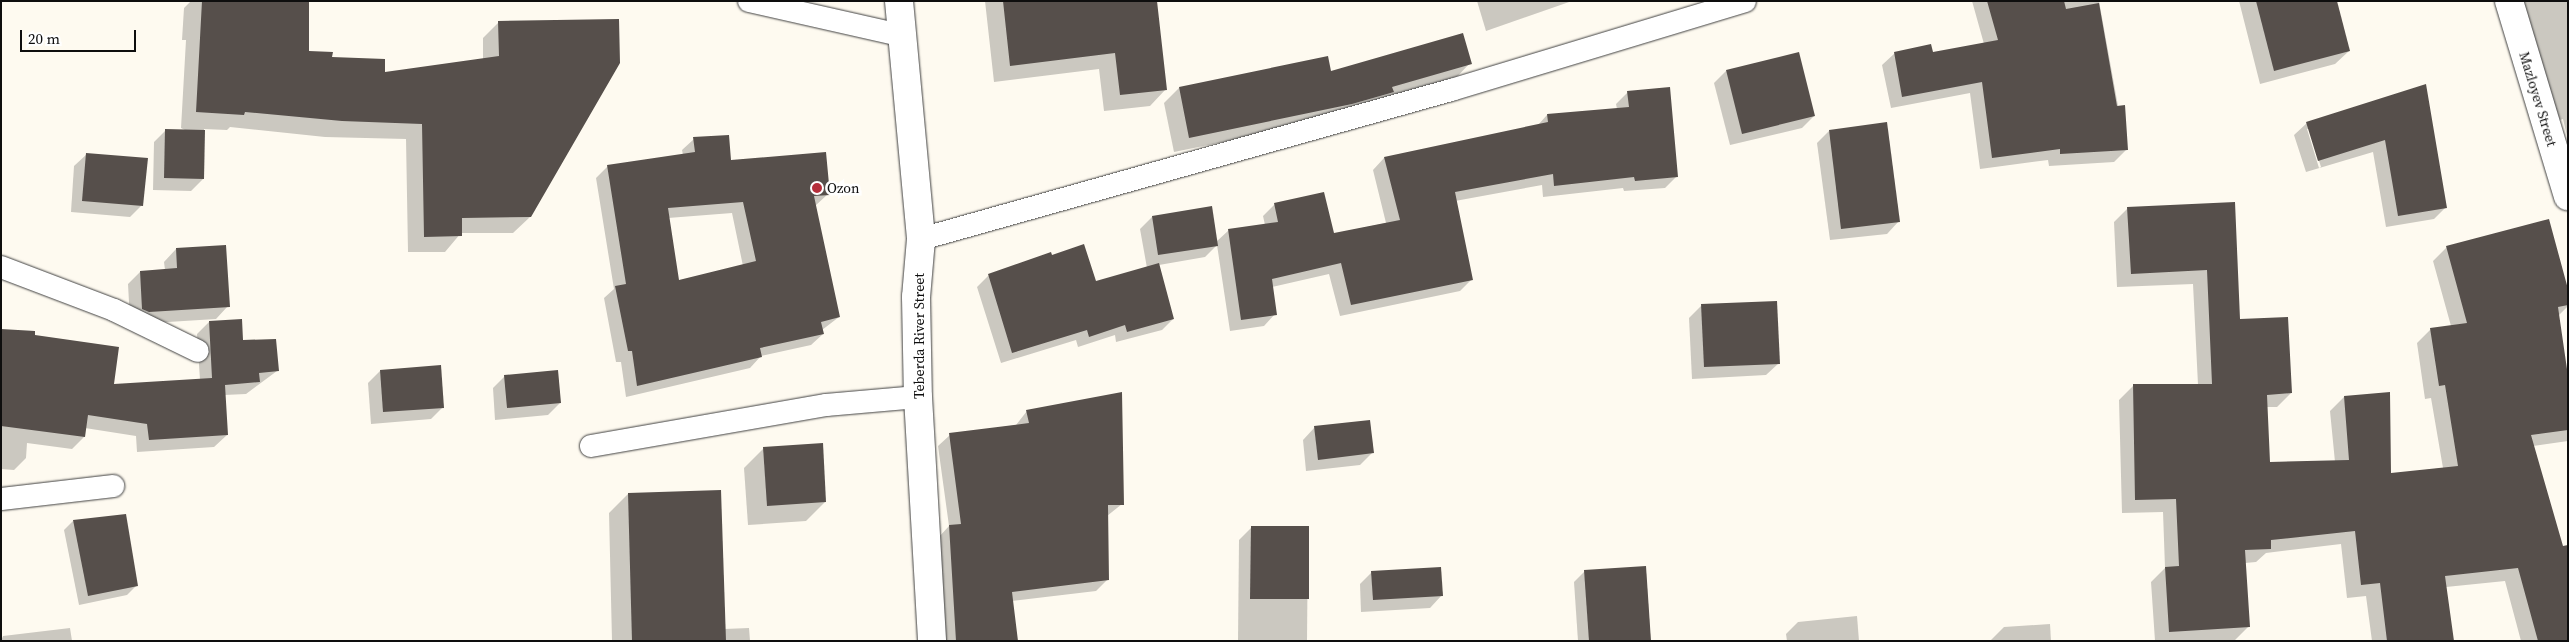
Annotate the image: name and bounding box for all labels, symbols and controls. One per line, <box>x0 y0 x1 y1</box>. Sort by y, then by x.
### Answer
scale bar <box>22 20 139 52</box>
text: 20 m <box>28 28 60 49</box>
street label: Mazloyev Street <box>2516 50 2560 148</box>
place label: Ozon <box>827 180 859 196</box>
marker: Ozon <box>811 182 823 194</box>
street label: Teberda River Street <box>911 273 927 399</box>

